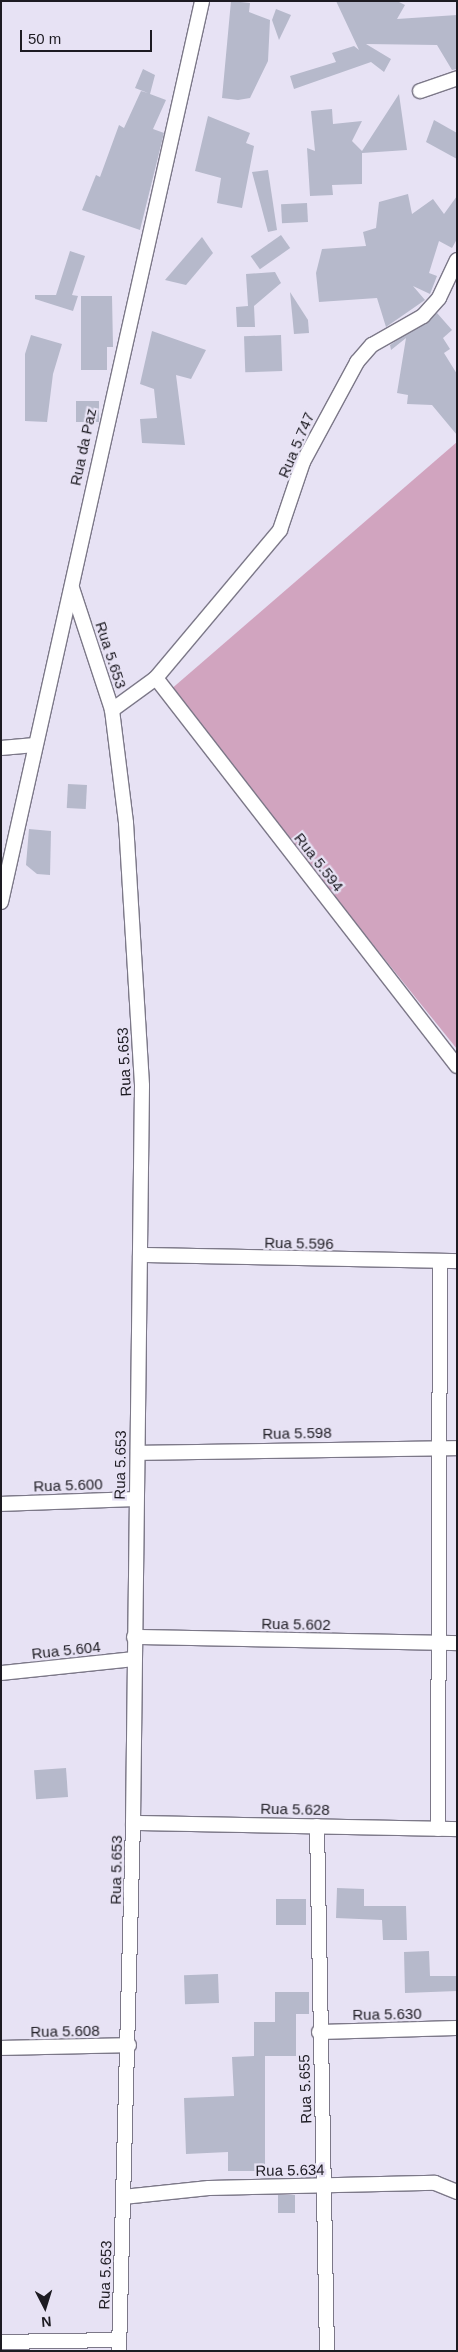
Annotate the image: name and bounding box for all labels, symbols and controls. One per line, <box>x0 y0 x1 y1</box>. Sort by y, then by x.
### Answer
scale bar <box>22 20 155 52</box>
text: 50 m <box>28 30 61 47</box>
street label: Rua da Paz <box>66 407 100 487</box>
street label: Rua 5.747 <box>274 410 318 480</box>
street label: Rua 5.653 <box>92 619 130 691</box>
street label: Rua 5.594 <box>291 829 347 895</box>
street label: Rua 5.653 <box>113 1027 135 1097</box>
street label: Rua 5.596 <box>264 1233 334 1253</box>
street label: Rua 5.598 <box>262 1423 332 1443</box>
street label: Rua 5.653 <box>110 1430 130 1500</box>
street label: Rua 5.600 <box>33 1475 103 1495</box>
street label: Rua 5.602 <box>261 1614 331 1634</box>
street label: Rua 5.604 <box>31 1637 101 1663</box>
street label: Rua 5.628 <box>260 1799 330 1819</box>
street label: Rua 5.653 <box>106 1835 126 1905</box>
street label: Rua 5.630 <box>352 2004 422 2024</box>
street label: Rua 5.608 <box>30 2021 100 2041</box>
street label: Rua 5.655 <box>295 2054 315 2124</box>
street label: Rua 5.634 <box>255 2160 325 2180</box>
street label: Rua 5.653 <box>95 2240 115 2310</box>
north arrow <box>20 2282 70 2332</box>
text: N <box>41 2314 52 2330</box>

